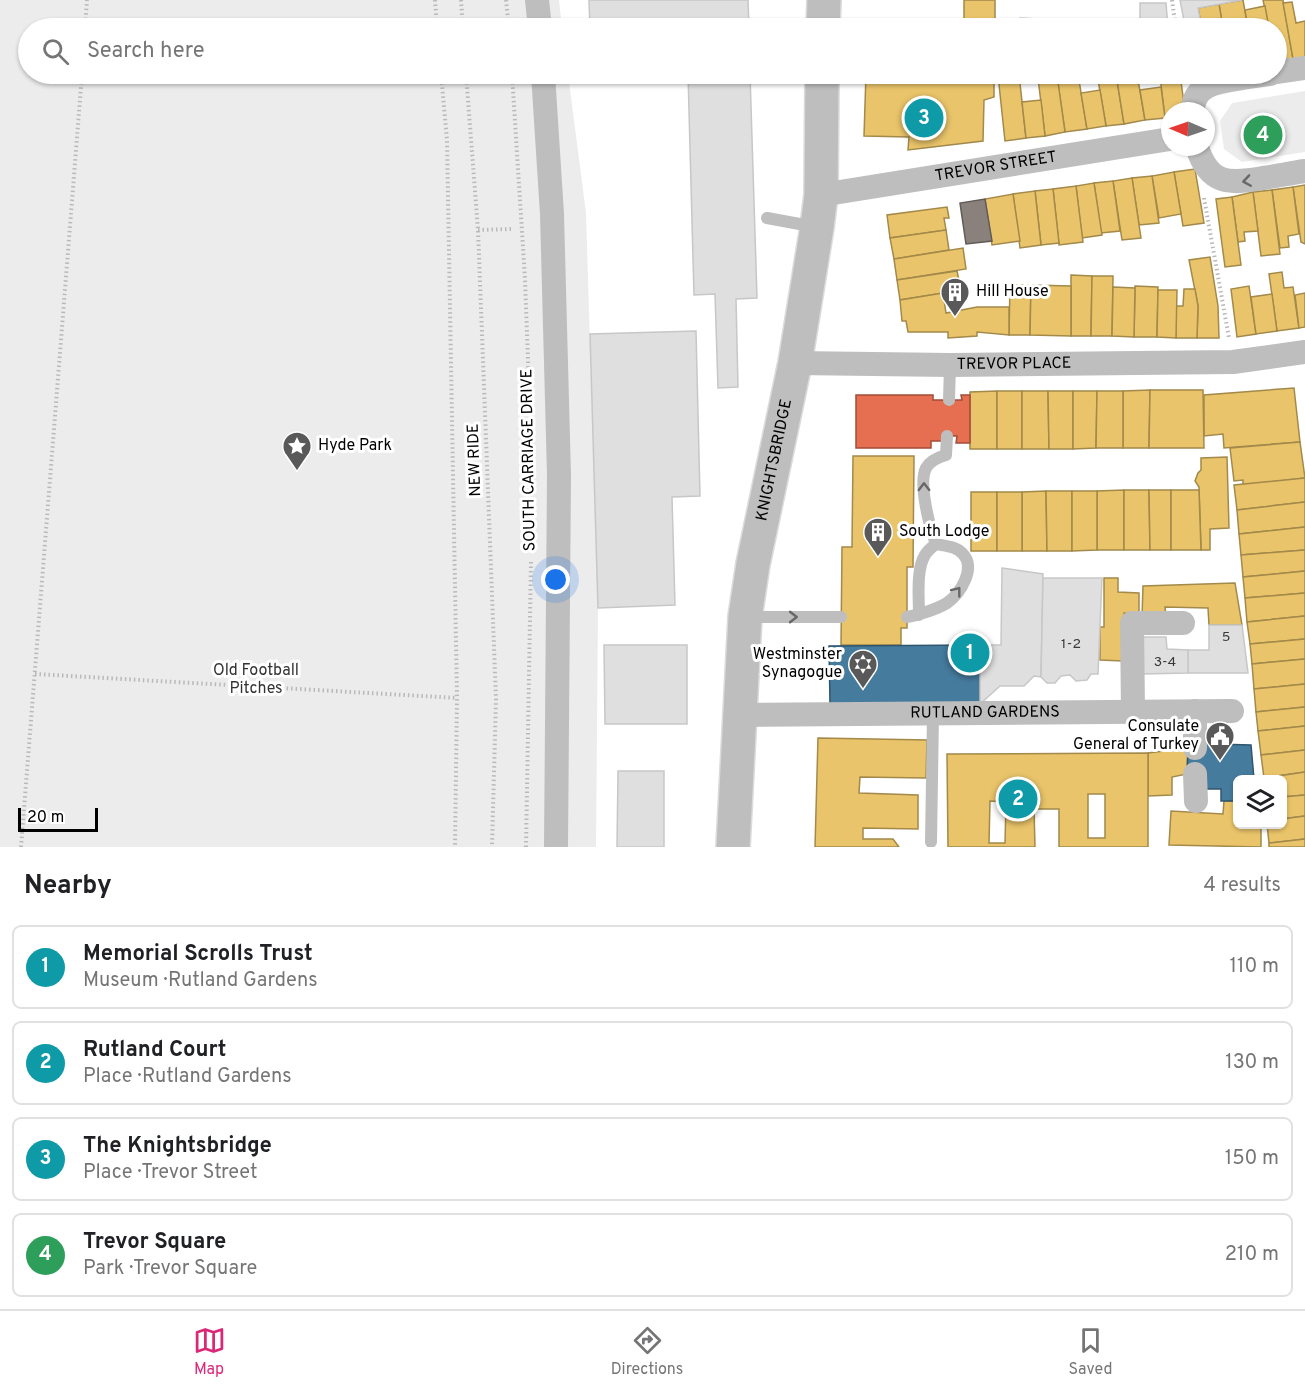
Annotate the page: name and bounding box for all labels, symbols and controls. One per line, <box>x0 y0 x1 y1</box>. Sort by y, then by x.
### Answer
search box <box>18 18 1287 84</box>
icon: search <box>39 35 72 68</box>
text: Search here <box>87 38 205 65</box>
pin: 3 <box>904 96 944 140</box>
north arrow <box>1161 102 1215 156</box>
pin: 4 <box>1244 112 1282 158</box>
street label: TREVOR STREET <box>933 147 1058 187</box>
one-way arrow <box>1243 174 1252 186</box>
building icon: Hill House <box>939 276 971 318</box>
place label: Hill House <box>976 282 1049 302</box>
street label: TREVOR PLACE <box>957 354 1071 375</box>
street label: SOUTH CARRIAGE DRIVE <box>517 368 541 552</box>
street label: KNIGHTSBRIDGE <box>752 397 797 523</box>
street label: NEW RIDE <box>464 423 486 497</box>
place icon: Hyde Park <box>281 430 313 472</box>
place label: Hyde Park <box>318 436 392 456</box>
one-way arrow <box>918 483 931 492</box>
building icon: South Lodge <box>862 516 894 558</box>
place label: South Lodge <box>899 522 989 542</box>
your location <box>541 565 570 594</box>
one-way arrow <box>950 587 961 598</box>
one-way arrow <box>789 611 798 623</box>
house number: 5 <box>1222 629 1230 646</box>
pin: 1 <box>950 630 990 676</box>
house number: 1-2 <box>1061 636 1081 653</box>
place label: Westminster Synagogue <box>753 645 842 683</box>
synagogue icon: Westminster Synagogue <box>847 648 879 690</box>
house number: 3-4 <box>1154 654 1176 671</box>
park label: Old Football Pitches <box>213 661 299 699</box>
street label: RUTLAND GARDENS <box>910 702 1060 724</box>
place label: Consulate General of Turkey <box>1073 717 1199 755</box>
public building icon: Consulate General of Turkey <box>1204 720 1236 762</box>
map controls <box>1233 775 1287 829</box>
button: layers <box>1233 775 1287 829</box>
pin: 2 <box>998 776 1038 822</box>
scale bar <box>18 805 98 832</box>
text: 20 m <box>27 808 64 828</box>
text: Nearby <box>24 870 112 903</box>
text: 4 results <box>1204 873 1281 899</box>
text: Memorial Scrolls Trust <box>83 941 313 968</box>
text: 1 <box>42 954 50 980</box>
text: 110 m <box>1230 954 1279 980</box>
text: Museum · Rutland Gardens <box>83 968 318 994</box>
text: Rutland Court <box>83 1037 227 1064</box>
text: 2 <box>39 1050 52 1076</box>
text: 130 m <box>1225 1050 1279 1076</box>
text: Place · Rutland Gardens <box>83 1064 292 1090</box>
text: The Knightsbridge <box>83 1133 272 1160</box>
text: 3 <box>40 1146 52 1172</box>
text: 150 m <box>1225 1146 1279 1172</box>
text: Place · Trevor Street <box>83 1160 257 1186</box>
text: Trevor Square <box>83 1229 226 1256</box>
text: 4 <box>39 1242 52 1268</box>
text: 210 m <box>1225 1242 1279 1268</box>
text: Park · Trevor Square <box>83 1256 257 1282</box>
tab: Map <box>193 1324 226 1380</box>
tab: Directions <box>611 1324 683 1380</box>
tab: Saved <box>1068 1324 1112 1380</box>

